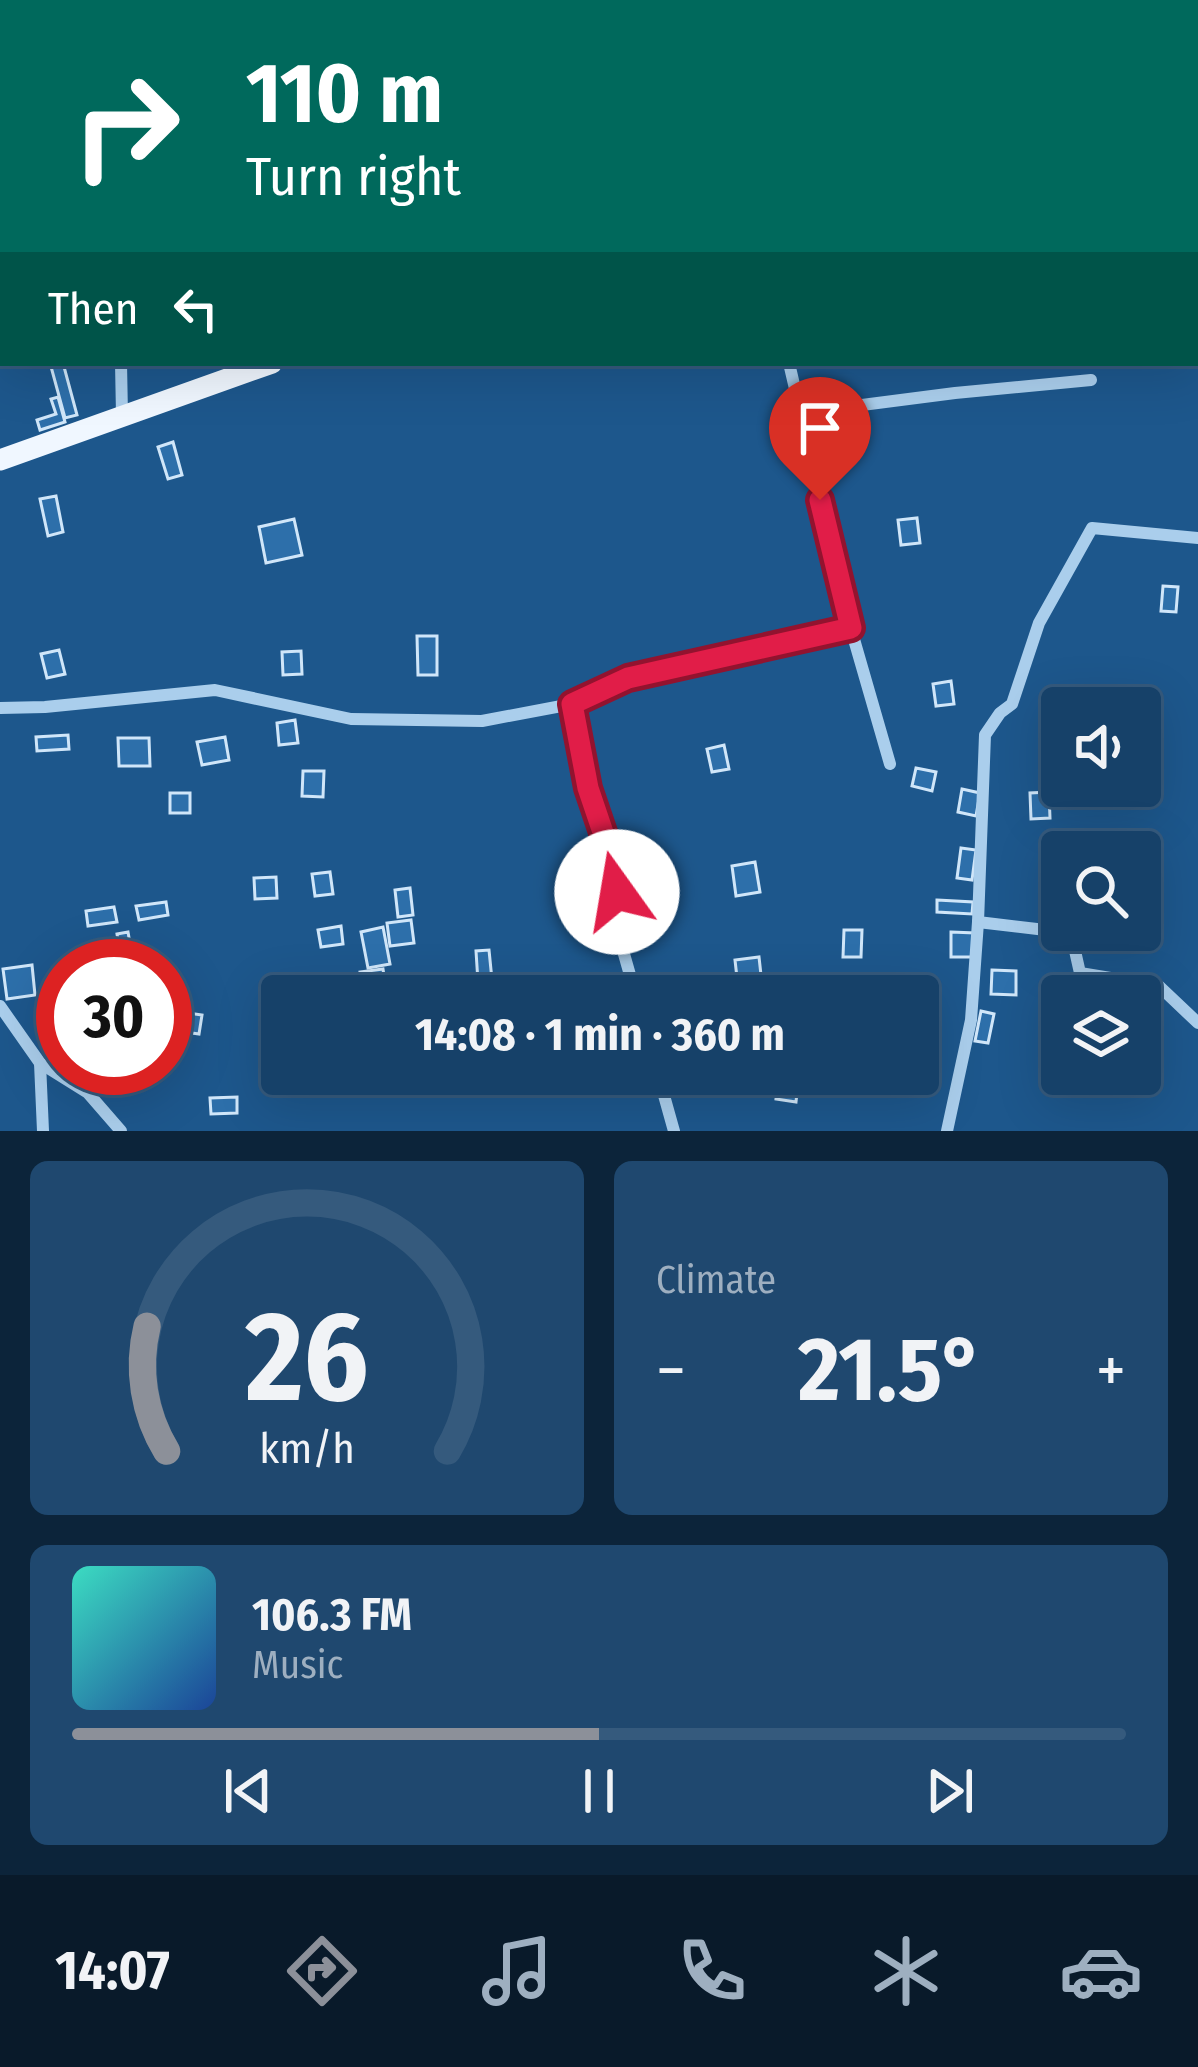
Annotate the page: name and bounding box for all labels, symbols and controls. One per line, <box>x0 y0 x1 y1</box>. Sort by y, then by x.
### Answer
text: 110 m <box>246 43 443 144</box>
icon: right <box>48 48 204 204</box>
text: Turn right <box>246 145 461 209</box>
icon: left <box>163 276 229 342</box>
text: Then <box>48 282 139 336</box>
pin <box>769 377 871 500</box>
icon: arrive <box>787 395 853 461</box>
map controls <box>1041 687 1161 1095</box>
button: sound <box>1041 687 1161 807</box>
position arrow <box>554 829 680 955</box>
button: search <box>1041 831 1161 951</box>
speed limit sign: 30 <box>36 939 192 1095</box>
button: layers <box>1041 975 1161 1095</box>
text: 14:08 · 1 min · 360 m <box>415 1008 785 1062</box>
text: Climate <box>656 1257 776 1303</box>
text: 26 <box>244 1283 369 1433</box>
text: 21.5° <box>798 1316 983 1424</box>
text: − <box>656 1331 686 1410</box>
text: + <box>1096 1331 1126 1410</box>
text: km/h <box>259 1423 355 1474</box>
text: 106.3 FM <box>252 1588 412 1642</box>
text: Music <box>252 1642 343 1688</box>
icon: previous <box>215 1758 281 1824</box>
icon: pause <box>566 1758 632 1824</box>
icon: next <box>917 1758 983 1824</box>
icon: directions <box>280 1929 364 2013</box>
icon: music <box>475 1929 559 2013</box>
icon: phone <box>670 1929 754 2013</box>
icon: climate <box>864 1929 948 2013</box>
icon: car <box>1059 1929 1143 2013</box>
text: 14:07 <box>55 1939 170 2003</box>

